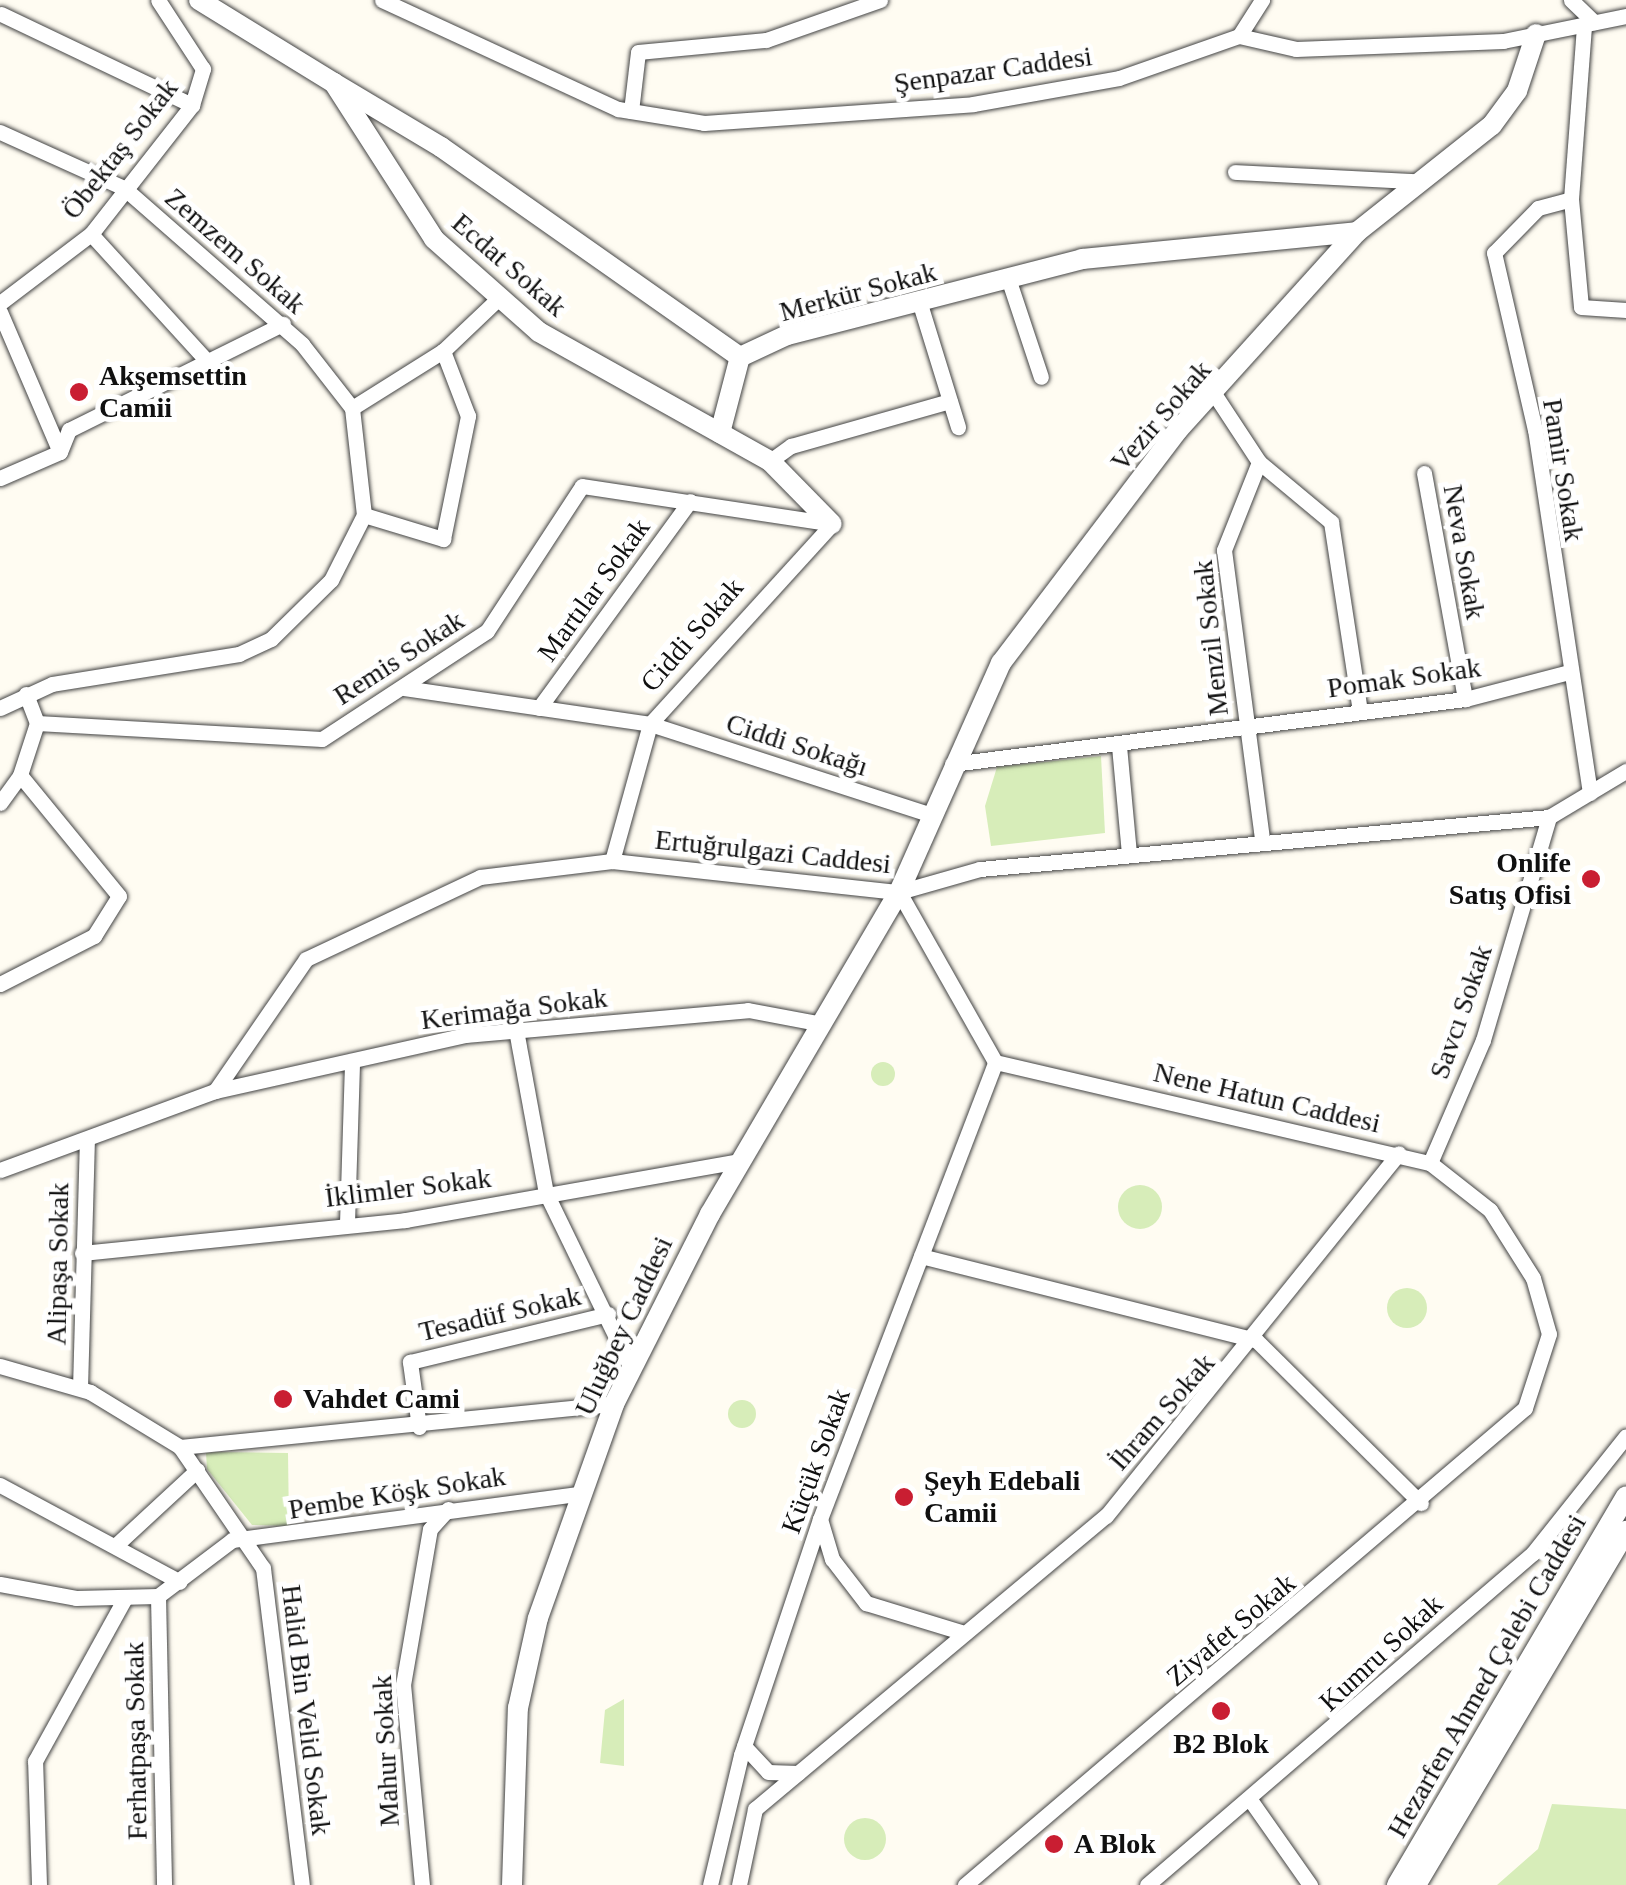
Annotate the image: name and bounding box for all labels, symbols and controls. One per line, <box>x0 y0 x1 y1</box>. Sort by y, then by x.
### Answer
street label: Şenpazar Caddesi <box>892 39 1094 101</box>
street label: Öbektaş Sokak <box>55 72 185 226</box>
street label: Zemzem Sokak <box>158 181 312 321</box>
street label: Ecdat Sokak <box>445 206 573 324</box>
street label: Merkür Sokak <box>776 255 940 329</box>
street label: Vezir Sokak <box>1104 354 1218 478</box>
place label: Akşemsettin Camii <box>99 359 247 425</box>
marker: Akşemsettin Camii <box>68 381 90 403</box>
street label: Pamir Sokak <box>1535 396 1591 544</box>
street label: Neva Sokak <box>1436 482 1492 622</box>
street label: Martılar Sokak <box>531 512 657 668</box>
street label: Menzil Sokak <box>1186 559 1236 717</box>
street label: Ciddi Sokak <box>634 571 750 699</box>
street label: Remis Sokak <box>328 603 470 713</box>
street label: Pomak Sokak <box>1325 651 1483 705</box>
street label: Ciddi Sokağı <box>722 706 872 784</box>
street label: Ertuğrulgazi Caddesi <box>653 823 893 881</box>
place label: Onlife Satış Ofisi <box>1449 846 1571 912</box>
marker: Onlife Satış Ofisi <box>1580 868 1602 890</box>
street label: Savcı Sokak <box>1422 941 1500 1083</box>
street label: Kerimağa Sokak <box>419 981 609 1037</box>
street label: Nene Hatun Caddesi <box>1150 1056 1384 1140</box>
street label: İklimler Sokak <box>323 1161 493 1215</box>
street label: Alipaşa Sokak <box>40 1182 76 1346</box>
street label: Uluğbey Caddesi <box>568 1231 680 1421</box>
street label: Tesadüf Sokak <box>416 1279 584 1349</box>
street label: İhram Sokak <box>1102 1347 1222 1477</box>
place label: Vahdet Cami <box>303 1382 460 1416</box>
street label: Küçük Sokak <box>774 1384 858 1538</box>
marker: Vahdet Cami <box>272 1388 294 1410</box>
street label: Pembe Köşk Sokak <box>286 1459 508 1527</box>
place label: Şeyh Edebali Camii <box>924 1464 1080 1530</box>
marker: Şeyh Edebali Camii <box>893 1486 915 1508</box>
street label: Hezarfen Ahmed Çelebi Caddesi <box>1380 1508 1594 1844</box>
street label: Ziyafet Sokak <box>1160 1566 1302 1694</box>
street label: Halid Bin Velid Sokak <box>274 1583 338 1837</box>
street label: Kumru Sokak <box>1312 1587 1450 1719</box>
street label: Ferhatpaşa Sokak <box>117 1642 155 1840</box>
street label: Mahur Sokak <box>365 1674 407 1828</box>
marker: B2 Blok <box>1210 1700 1232 1722</box>
place label: B2 Blok <box>1173 1727 1269 1761</box>
place label: A Blok <box>1074 1827 1157 1861</box>
marker: A Blok <box>1043 1833 1065 1855</box>

